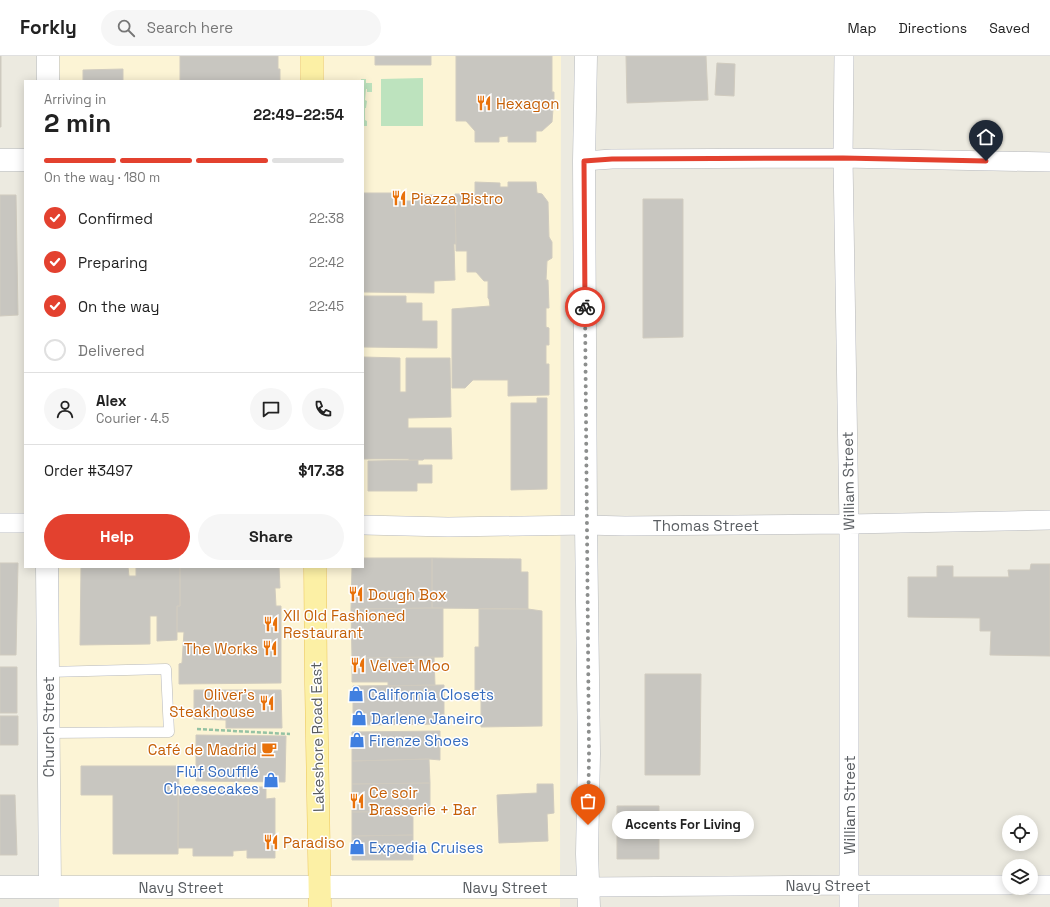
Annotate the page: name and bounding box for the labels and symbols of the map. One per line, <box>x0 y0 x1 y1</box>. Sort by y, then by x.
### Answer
restaurant icon: Hexagon <box>475 94 493 112</box>
place label: Hexagon <box>496 94 559 113</box>
pin <box>969 120 1003 161</box>
restaurant icon: Piazza Bistro <box>390 189 408 207</box>
place label: Piazza Bistro <box>411 189 503 208</box>
courier <box>565 287 605 327</box>
street label: William Street <box>838 431 858 531</box>
street label: Thomas Street <box>653 516 759 535</box>
restaurant icon: Dough Box <box>347 585 365 603</box>
place label: Dough Box <box>368 585 447 604</box>
place label: XII Old Fashioned Restaurant <box>283 606 405 642</box>
restaurant icon: XII Old Fashioned Restaurant <box>262 615 280 633</box>
place label: The Works <box>184 639 258 658</box>
restaurant icon: The Works <box>261 639 279 657</box>
restaurant icon: Velvet Moo <box>349 656 367 674</box>
place label: Velvet Moo <box>370 656 450 675</box>
street label: Lakeshore Road East <box>306 662 328 812</box>
street label: Church Street <box>39 676 58 778</box>
place label: Oliver's Steakhouse <box>169 685 255 721</box>
shop icon: California Closets <box>347 685 365 703</box>
place label: California Closets <box>368 685 494 704</box>
restaurant icon: Oliver's Steakhouse <box>258 694 276 712</box>
shop icon: Darlene Janeiro <box>350 709 368 727</box>
place label: Darlene Janeiro <box>371 709 483 728</box>
shop icon: Firenze Shoes <box>348 731 366 749</box>
place label: Firenze Shoes <box>369 731 469 750</box>
place label: Café de Madrid <box>148 740 257 759</box>
cafe icon: Café de Madrid <box>260 740 278 758</box>
street label: William Street <box>840 755 859 855</box>
place label: Flüf Soufflé Cheesecakes <box>164 762 259 798</box>
shop icon: Flüf Soufflé Cheesecakes <box>262 771 280 789</box>
place label: Ce soir Brasserie + Bar <box>369 783 477 819</box>
pin <box>571 784 605 825</box>
restaurant icon: Ce soir Brasserie + Bar <box>348 792 366 810</box>
callout: Accents For Living <box>612 811 754 839</box>
restaurant icon: Paradiso <box>262 833 280 851</box>
place label: Paradiso <box>283 833 345 852</box>
shop icon: Expedia Cruises <box>348 838 366 856</box>
place label: Expedia Cruises <box>369 838 484 857</box>
street label: Navy Street <box>785 876 871 895</box>
street label: Navy Street <box>138 878 224 897</box>
street label: Navy Street <box>462 878 548 897</box>

